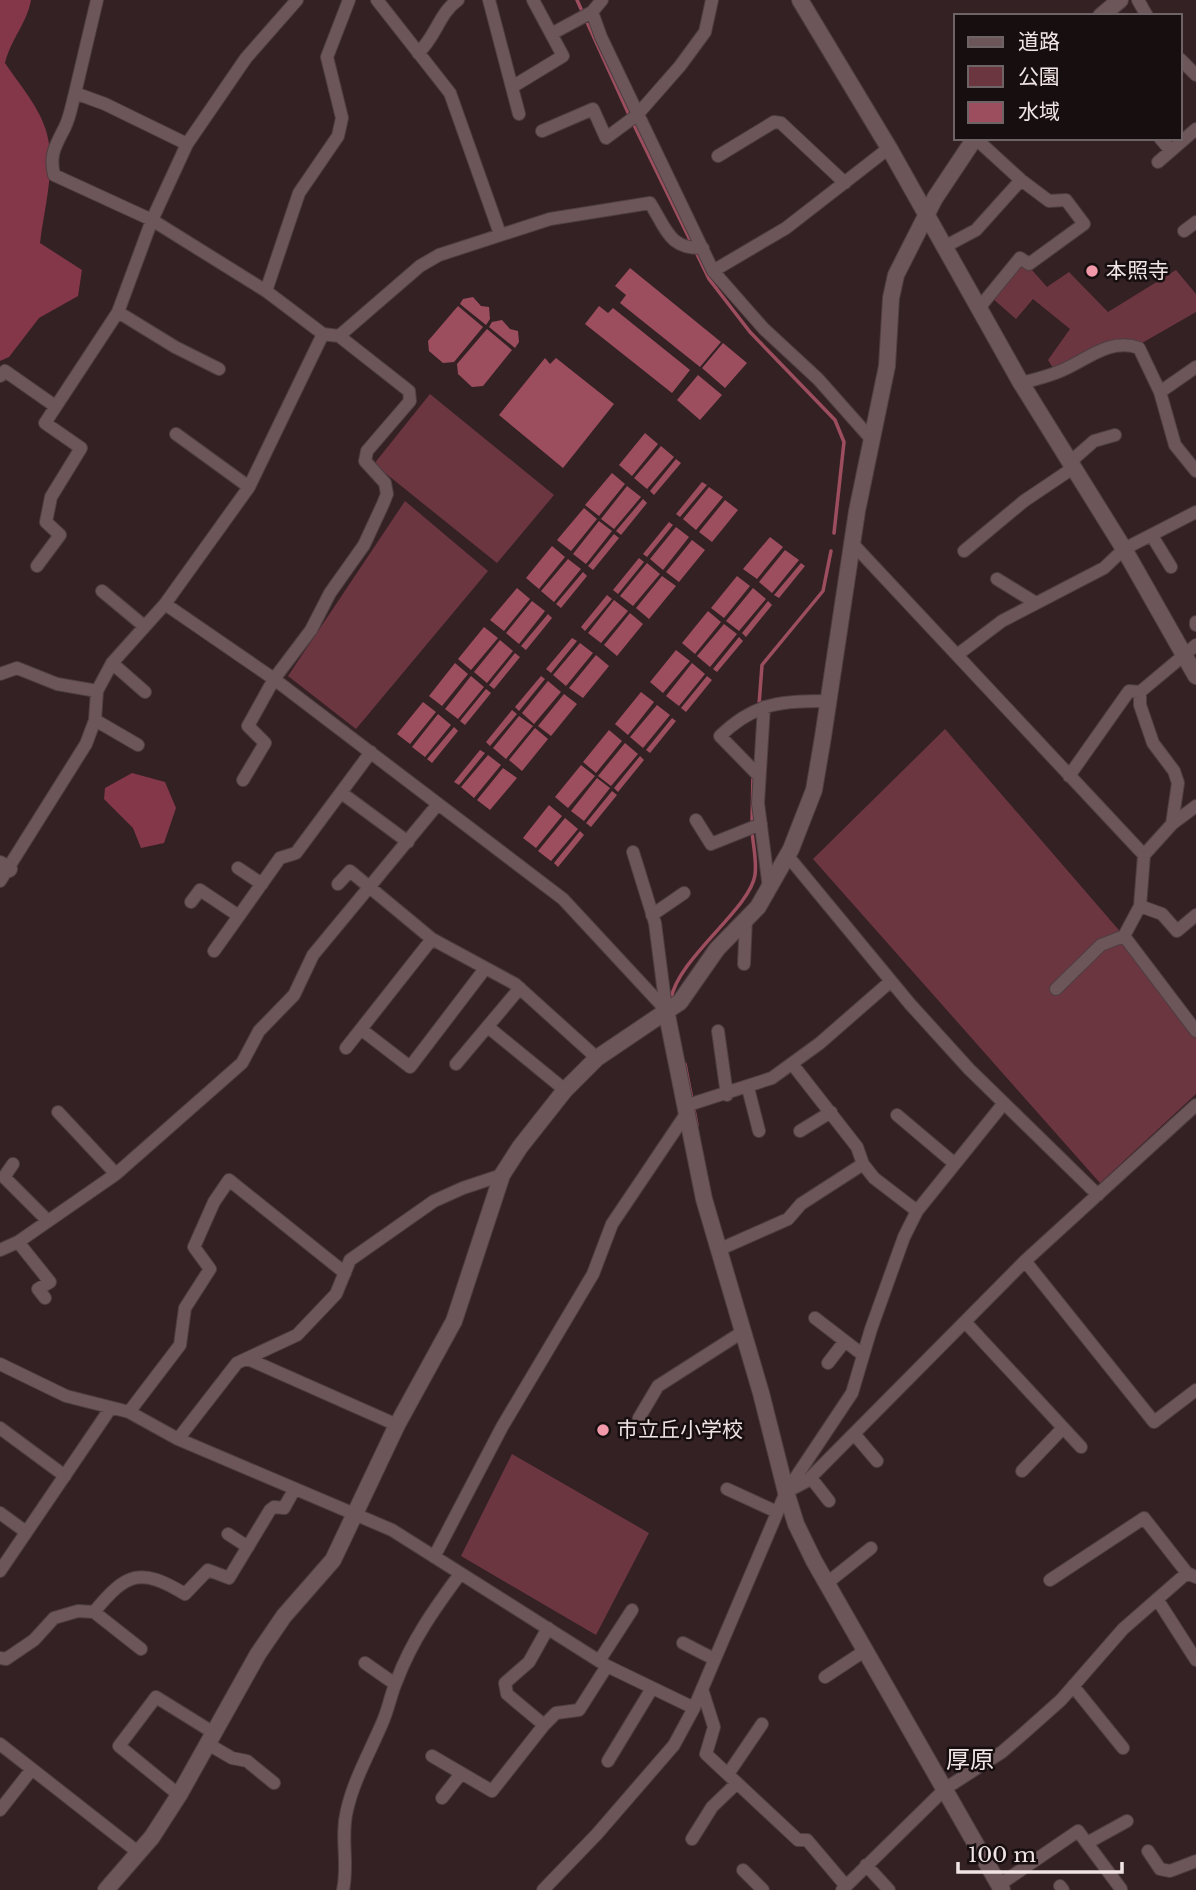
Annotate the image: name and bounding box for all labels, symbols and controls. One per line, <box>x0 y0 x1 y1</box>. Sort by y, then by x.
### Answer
legend <box>954 14 1182 140</box>
text: 道路 <box>1018 29 1060 55</box>
text: 公園 <box>1018 64 1060 90</box>
text: 水域 <box>1018 99 1060 125</box>
place label: 本照寺 <box>1106 258 1169 284</box>
marker: 本照寺 <box>1084 263 1100 279</box>
place label: 市立丘小学校 <box>617 1417 743 1443</box>
marker: 市立丘小学校 <box>595 1422 611 1438</box>
district label: 厚原 <box>946 1745 994 1774</box>
scale bar <box>958 1830 1122 1874</box>
text: 100 m <box>968 1842 1036 1868</box>

